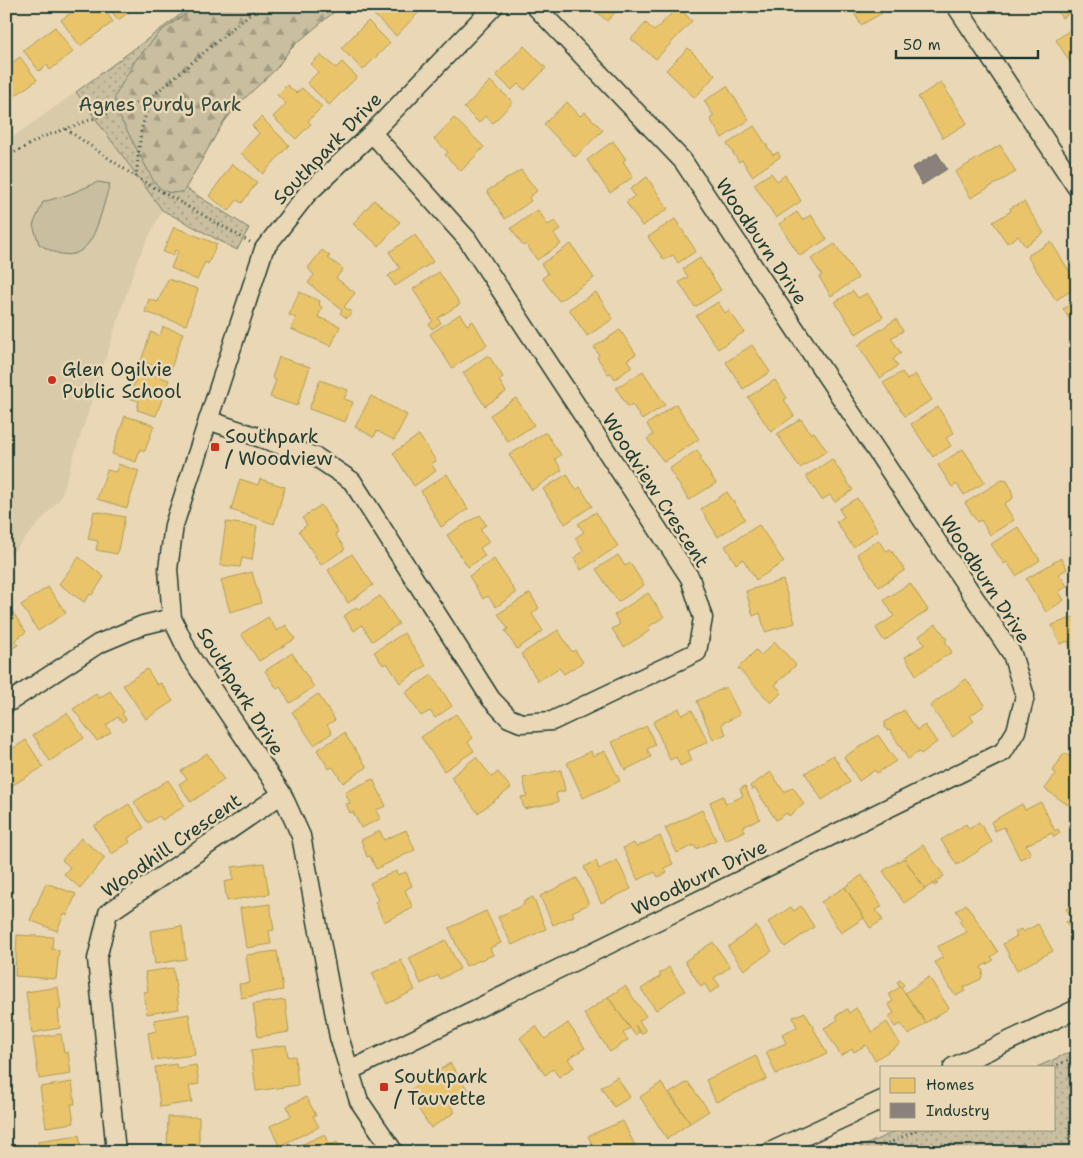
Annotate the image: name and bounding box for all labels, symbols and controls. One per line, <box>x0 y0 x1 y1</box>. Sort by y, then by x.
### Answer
scale bar <box>896 28 1038 60</box>
text: 50 m <box>903 35 941 55</box>
street label: Southpark Drive <box>267 87 387 210</box>
park label: Agnes Purdy Park <box>78 92 242 117</box>
street label: Woodburn Drive <box>710 173 813 309</box>
place label: Glen Ogilvie Public School <box>62 357 182 404</box>
marker: Glen Ogilvie Public School <box>46 374 58 386</box>
street label: Woodview Crescent <box>596 408 715 572</box>
place label: Southpark / Woodview <box>225 424 333 471</box>
marker: Southpark / Woodview <box>209 441 221 453</box>
street label: Woodburn Drive <box>935 511 1036 648</box>
street label: Southpark Drive <box>191 622 290 760</box>
street label: Woodhill Crescent <box>96 788 246 903</box>
street label: Woodburn Drive <box>627 834 771 921</box>
place label: Southpark / Tauvette <box>394 1064 488 1111</box>
legend <box>880 1066 1056 1130</box>
text: Homes <box>926 1075 974 1095</box>
marker: Southpark / Tauvette <box>378 1081 390 1093</box>
text: Industry <box>926 1101 990 1121</box>

